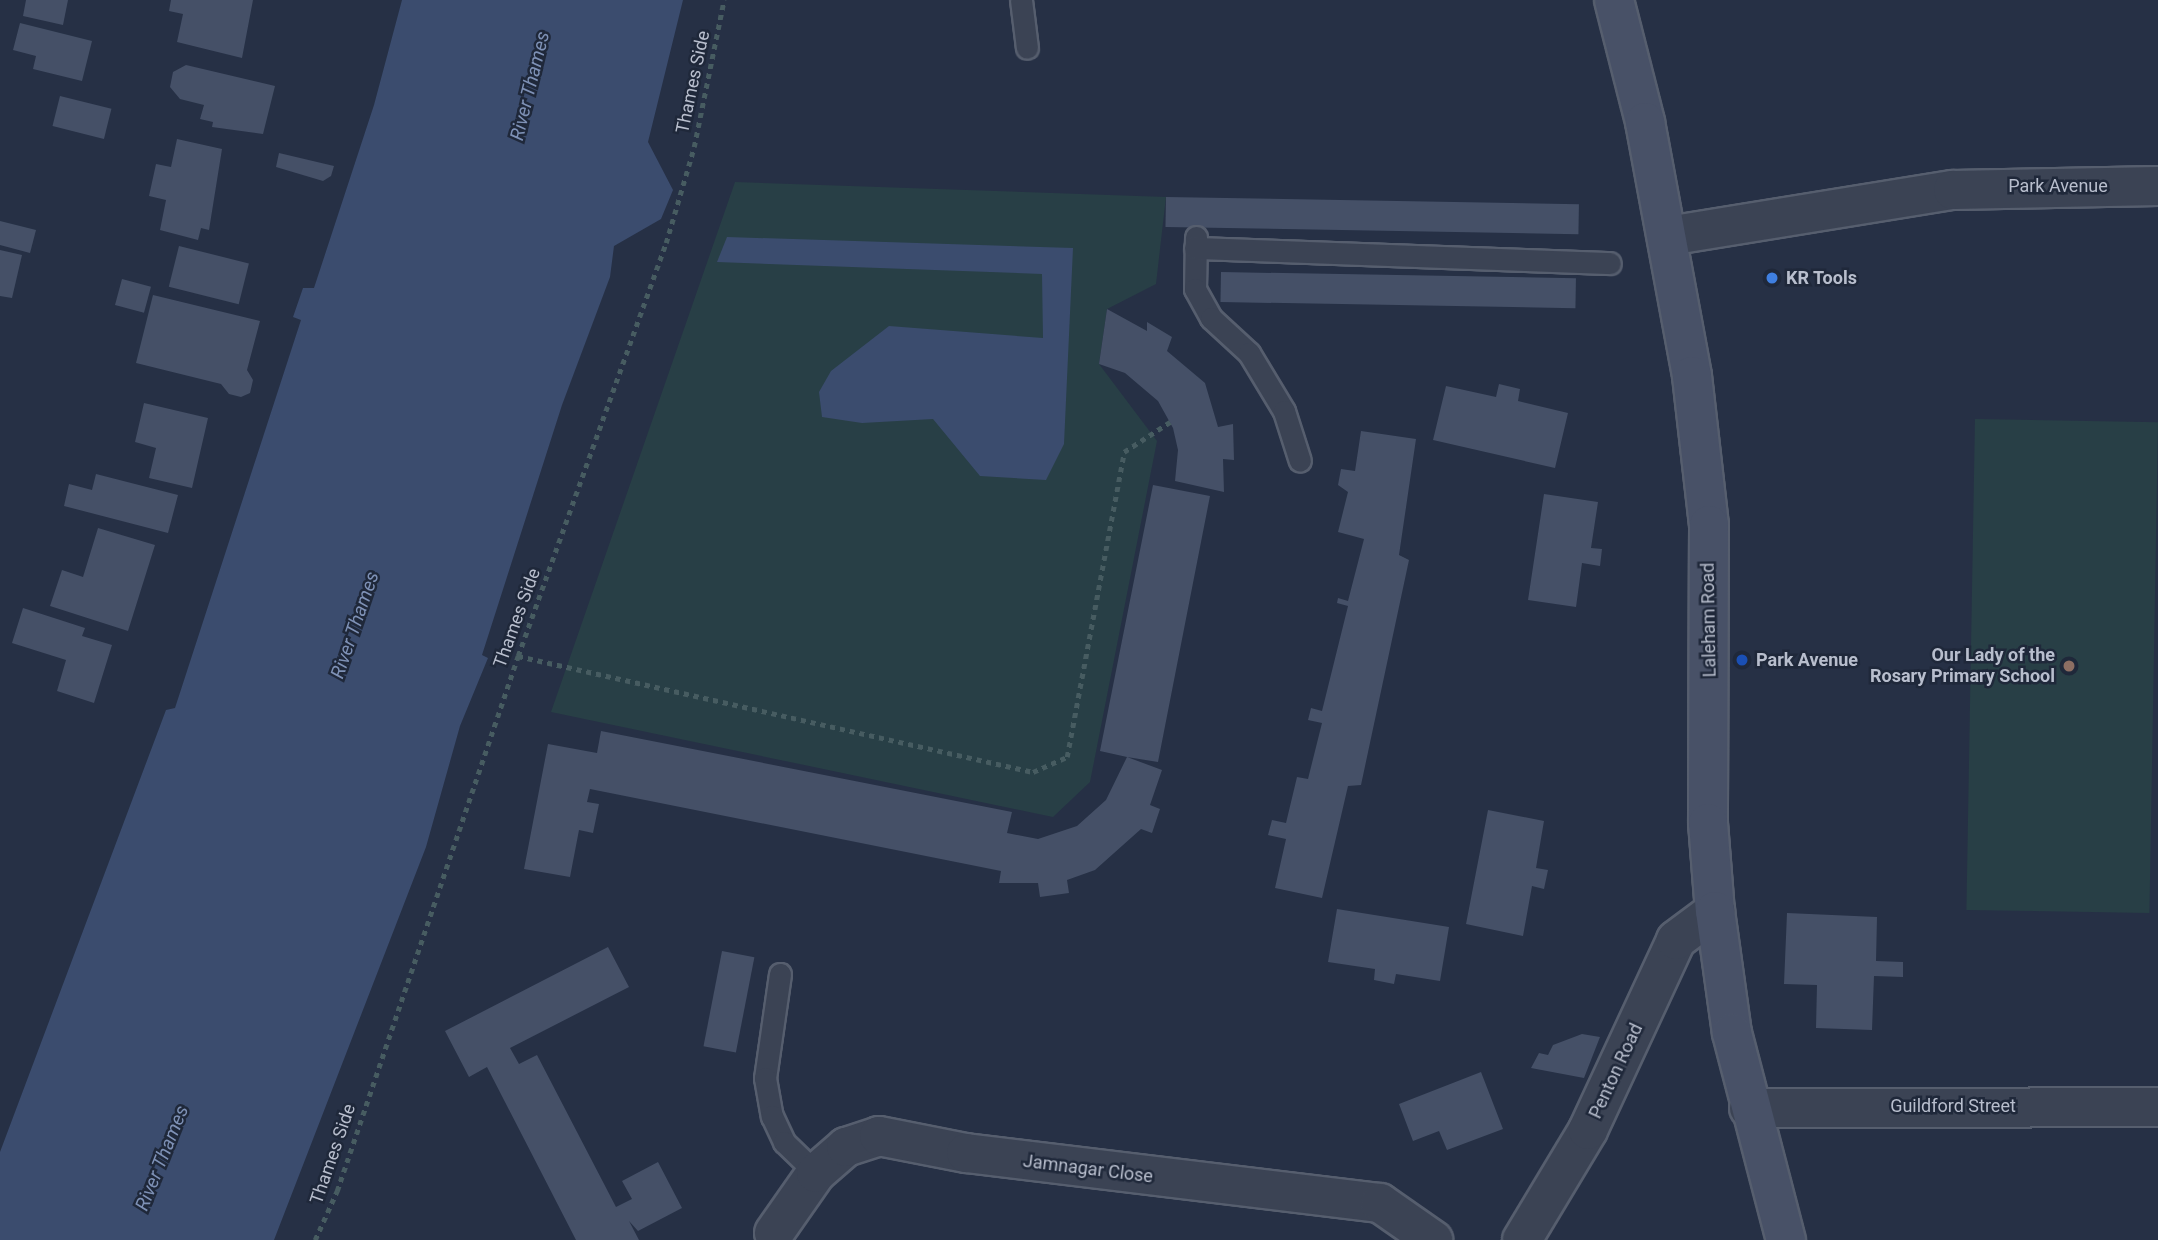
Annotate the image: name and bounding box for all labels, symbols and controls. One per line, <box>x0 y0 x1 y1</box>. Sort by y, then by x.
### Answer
water label: River Thames <box>505 29 555 143</box>
street label: Thames Side <box>672 29 714 135</box>
street label: Park Avenue <box>2008 175 2108 197</box>
place label: KR Tools <box>1786 267 1857 289</box>
marker: KR Tools <box>1764 270 1780 286</box>
street label: Laleham Road <box>1697 562 1721 678</box>
street label: Thames Side <box>489 565 545 671</box>
water label: River Thames <box>326 568 384 682</box>
place label: Our Lady of the Rosary Primary School <box>1870 645 2055 688</box>
place label: Park Avenue <box>1756 649 1858 671</box>
marker: Park Avenue <box>1734 652 1750 668</box>
marker: Our Lady of the Rosary Primary School <box>2061 658 2077 674</box>
street label: Penton Road <box>1585 1020 1647 1122</box>
street label: Guildford Street <box>1890 1095 2016 1117</box>
street label: Thames Side <box>306 1101 360 1207</box>
water label: River Thames <box>130 1102 194 1214</box>
street label: Jamnagar Close <box>1022 1150 1154 1188</box>

